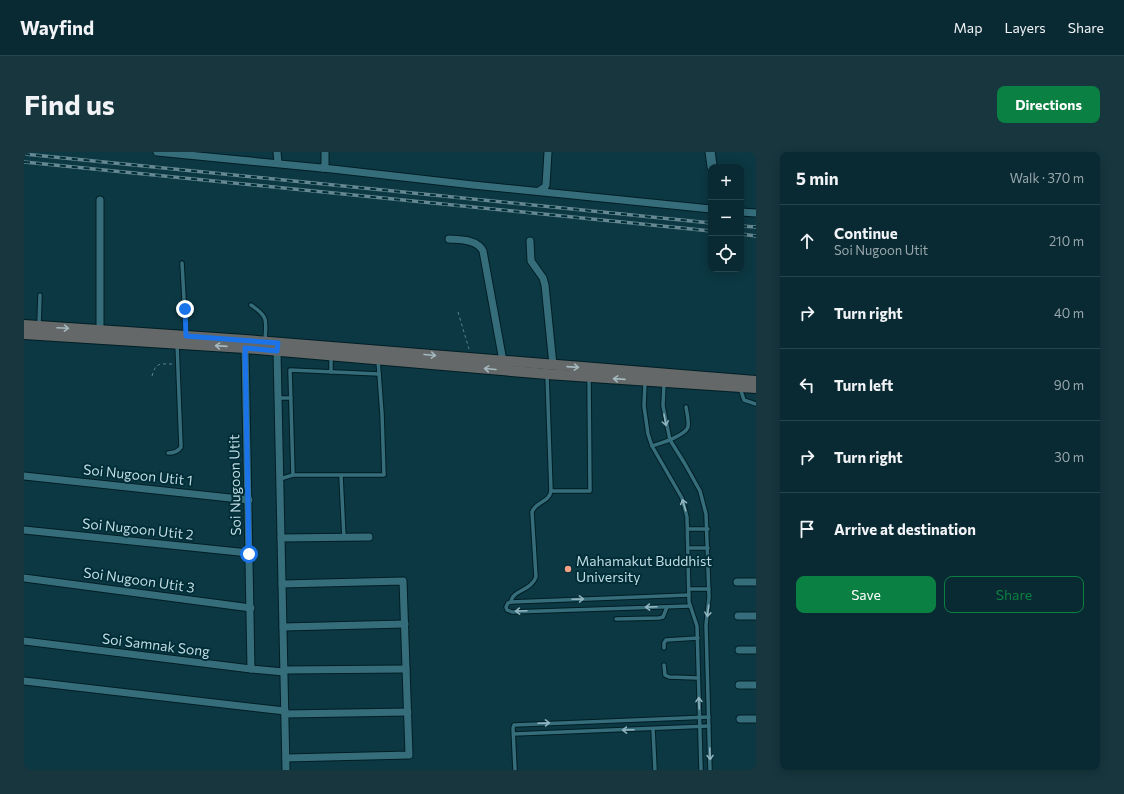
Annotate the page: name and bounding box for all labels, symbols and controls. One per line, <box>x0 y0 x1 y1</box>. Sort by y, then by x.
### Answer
text: Wayfind <box>20 16 94 39</box>
text: Map <box>954 19 982 36</box>
text: Layers <box>1004 19 1046 36</box>
text: Share <box>1068 19 1104 36</box>
button: Directions <box>997 86 1100 123</box>
text: Find us <box>24 87 115 121</box>
map controls <box>708 164 744 272</box>
button: + <box>708 164 744 200</box>
text: 5 min <box>796 168 839 189</box>
text: Walk · 370 m <box>1010 170 1084 186</box>
button: − <box>708 200 744 236</box>
text: Continue <box>834 224 898 242</box>
icon: ahead <box>796 230 818 252</box>
text: 210 m <box>1049 233 1084 249</box>
button: locate <box>708 236 744 272</box>
text: Soi Nugoon Utit <box>834 242 928 258</box>
route end <box>176 300 194 318</box>
icon: right <box>796 302 818 324</box>
text: Turn right <box>834 304 903 322</box>
text: 40 m <box>1054 305 1084 321</box>
one-way arrow <box>56 324 69 331</box>
one-way arrow <box>215 343 228 350</box>
one-way arrow <box>423 352 436 359</box>
one-way arrow <box>566 363 579 370</box>
one-way arrow <box>484 365 497 373</box>
icon: left <box>796 374 818 396</box>
one-way arrow <box>613 375 626 382</box>
text: Turn left <box>834 376 893 394</box>
text: 90 m <box>1054 377 1084 393</box>
one-way arrow <box>662 413 670 426</box>
street label: Soi Nugoon Utit <box>225 434 244 536</box>
icon: right <box>796 446 818 468</box>
text: Turn right <box>834 448 903 466</box>
text: 30 m <box>1054 449 1084 465</box>
street label: Soi Nugoon Utit 1 <box>82 460 194 489</box>
one-way arrow <box>680 499 687 512</box>
street label: Soi Nugoon Utit 2 <box>82 514 195 543</box>
icon: arrive <box>796 518 818 540</box>
text: Arrive at destination <box>834 520 976 538</box>
route start <box>240 545 258 563</box>
place label: Mahamakut Buddhist University <box>576 552 712 585</box>
street label: Soi Nugoon Utit 3 <box>82 563 196 596</box>
marker: Mahamakut Buddhist University <box>563 564 573 574</box>
button: Save <box>796 576 936 613</box>
button: Share <box>944 576 1084 613</box>
one-way arrow <box>571 595 584 603</box>
one-way arrow <box>645 604 658 611</box>
one-way arrow <box>704 604 712 617</box>
one-way arrow <box>515 607 528 615</box>
street label: Soi Samnak Song <box>101 629 211 660</box>
one-way arrow <box>695 697 703 710</box>
one-way arrow <box>537 720 550 727</box>
one-way arrow <box>622 726 635 733</box>
one-way arrow <box>706 747 714 760</box>

